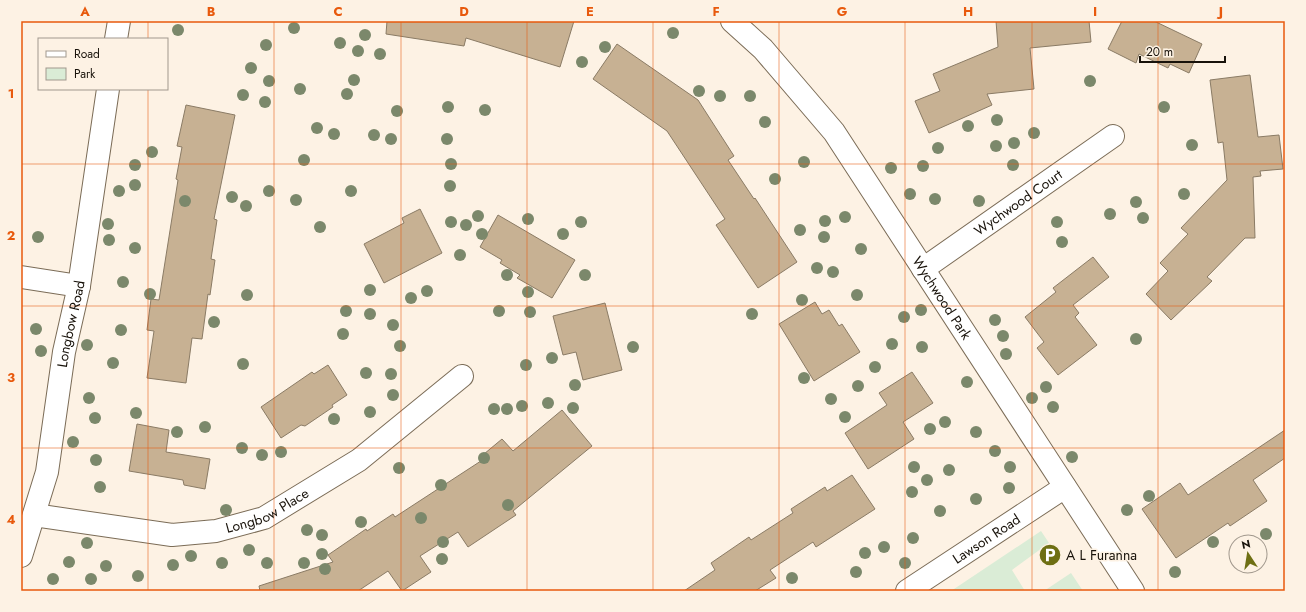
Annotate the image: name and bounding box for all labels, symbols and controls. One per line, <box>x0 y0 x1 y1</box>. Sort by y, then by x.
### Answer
text: A <box>79 2 90 21</box>
text: B <box>207 2 216 21</box>
text: C <box>333 2 343 21</box>
text: D <box>459 2 469 21</box>
text: E <box>586 2 594 21</box>
text: F <box>712 2 720 21</box>
text: G <box>837 2 848 21</box>
text: H <box>963 2 973 21</box>
text: I <box>1093 2 1097 21</box>
text: J <box>1216 2 1223 21</box>
legend <box>38 38 168 90</box>
scale bar <box>1140 38 1225 64</box>
text: 20 m <box>1146 43 1173 61</box>
text: Road <box>74 45 100 63</box>
text: Park <box>74 65 96 83</box>
text: 1 <box>8 84 14 103</box>
street label: Wychwood Court <box>970 164 1067 240</box>
text: 2 <box>7 226 15 245</box>
street label: Wychwood Park <box>908 252 977 344</box>
street label: Longbow Road <box>52 279 90 369</box>
text: 3 <box>7 368 15 387</box>
street label: Longbow Place <box>223 483 312 538</box>
street label: Lawson Road <box>948 509 1024 568</box>
text: 4 <box>6 510 16 529</box>
north arrow <box>1228 534 1268 574</box>
text: N <box>1240 535 1252 553</box>
parking icon: A L Furanna <box>1037 542 1063 568</box>
place label: A L Furanna <box>1066 545 1137 565</box>

